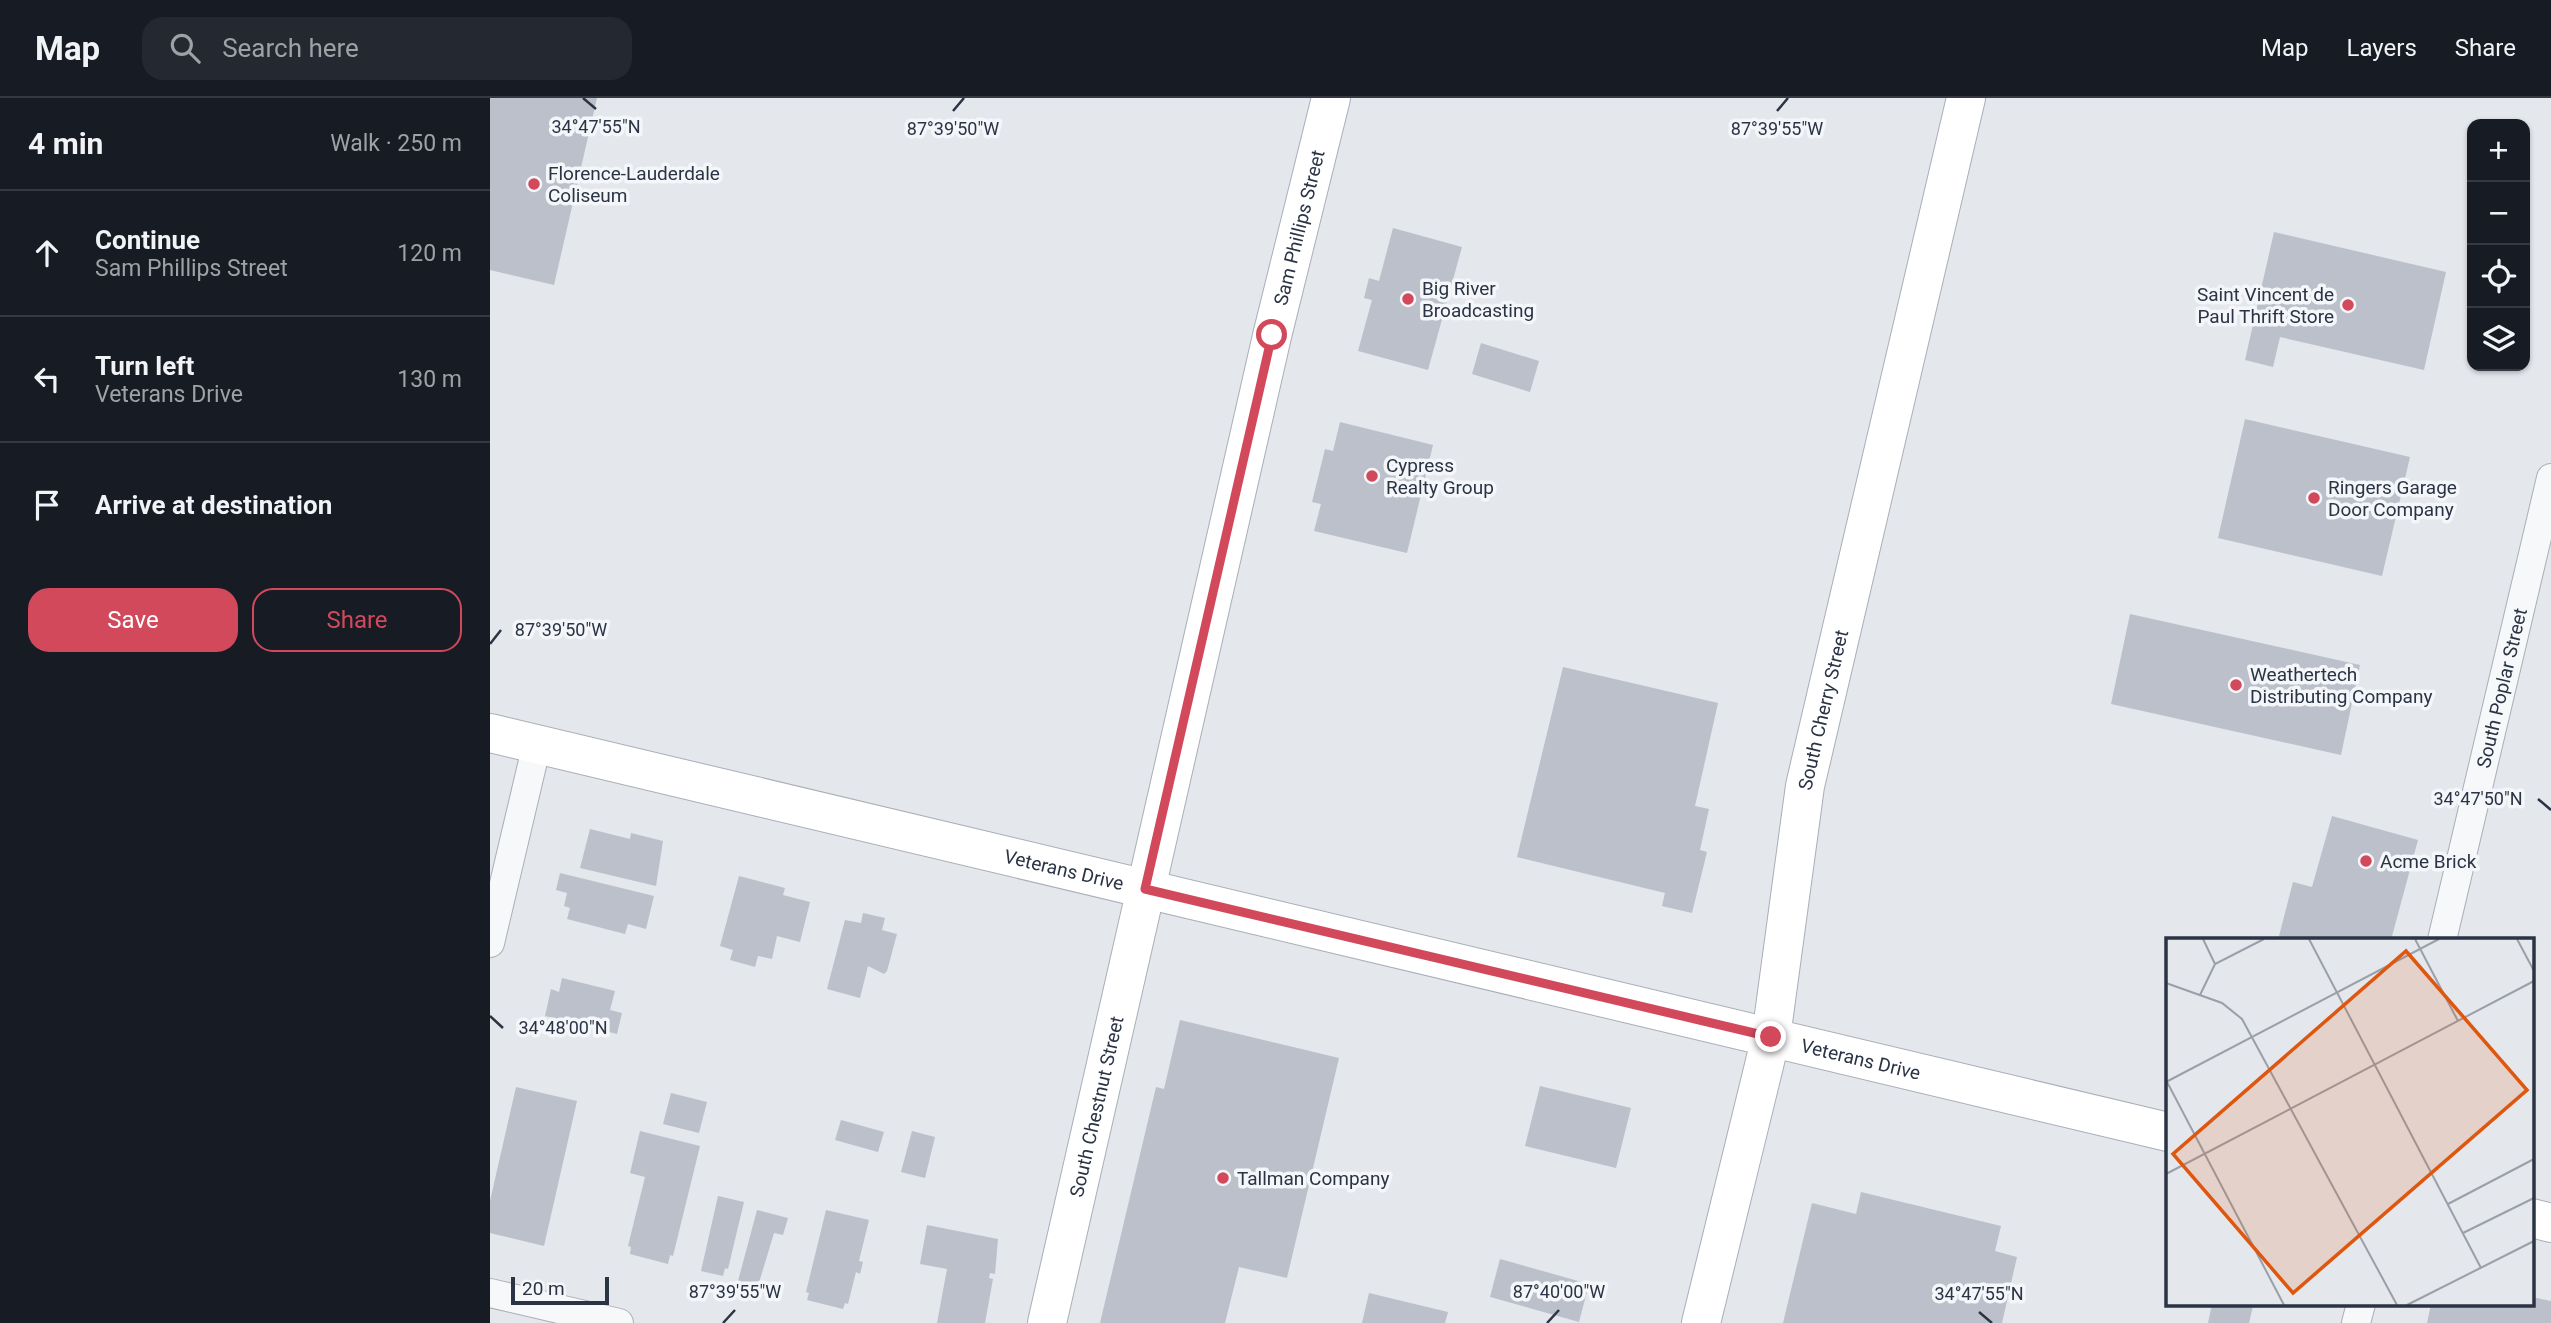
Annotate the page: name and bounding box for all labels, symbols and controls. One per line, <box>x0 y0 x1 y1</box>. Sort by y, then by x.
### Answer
search box <box>142 17 632 80</box>
text: Map <box>35 29 100 68</box>
icon: search <box>166 29 204 67</box>
text: Search here <box>222 33 359 63</box>
text: Map <box>2261 34 2309 62</box>
text: Layers <box>2347 34 2417 62</box>
text: Share <box>2455 34 2516 62</box>
text: 34°47'55"N <box>551 116 641 137</box>
text: 87°39'50"W <box>907 118 999 139</box>
text: 87°39'55"W <box>1731 118 1823 139</box>
map controls <box>2467 119 2530 371</box>
button: + <box>2467 119 2530 182</box>
text: 4 min <box>28 126 103 161</box>
text: Walk · 250 m <box>330 130 462 157</box>
street label: Sam Phillips Street <box>1269 148 1330 308</box>
place label: Florence-Lauderdale Coliseum <box>548 162 720 207</box>
marker: Florence-Lauderdale Coliseum <box>526 176 542 192</box>
button: − <box>2467 182 2530 245</box>
text: Continue <box>95 225 200 255</box>
icon: ahead <box>28 234 66 272</box>
text: 120 m <box>397 240 462 267</box>
button: locate <box>2467 245 2530 308</box>
text: Sam Phillips Street <box>95 255 288 282</box>
place label: Big River Broadcasting <box>1422 277 1534 322</box>
place label: Saint Vincent de Paul Thrift Store <box>2197 283 2334 328</box>
marker: Big River Broadcasting <box>1400 291 1416 307</box>
marker: Saint Vincent de Paul Thrift Store <box>2340 297 2356 313</box>
button: layers <box>2467 308 2530 371</box>
route start <box>1256 319 1287 350</box>
text: Turn left <box>95 351 194 381</box>
icon: left <box>28 360 66 398</box>
text: 130 m <box>397 366 462 393</box>
text: Veterans Drive <box>95 381 243 408</box>
place label: Cypress Realty Group <box>1386 454 1494 499</box>
marker: Cypress Realty Group <box>1364 468 1380 484</box>
place label: Ringers Garage Door Company <box>2328 476 2457 521</box>
icon: arrive <box>28 486 66 524</box>
text: Arrive at destination <box>95 490 332 520</box>
marker: Ringers Garage Door Company <box>2306 490 2322 506</box>
button: Save <box>28 588 238 652</box>
button: Share <box>252 588 462 652</box>
street label: South Poplar Street <box>2472 606 2532 770</box>
text: 87°39'50"W <box>515 619 607 640</box>
street label: South Cherry Street <box>1793 628 1853 792</box>
place label: Weathertech Distributing Company <box>2250 663 2432 708</box>
marker: Weathertech Distributing Company <box>2228 677 2244 693</box>
text: 34°47'50"N <box>2433 788 2523 809</box>
street label: Veterans Drive <box>1002 845 1126 895</box>
place label: Acme Brick <box>2380 850 2477 873</box>
marker: Acme Brick <box>2358 853 2374 869</box>
inset map <box>2166 938 2534 1306</box>
street label: South Chestnut Street <box>1065 1014 1129 1199</box>
text: 34°48'00"N <box>518 1017 608 1038</box>
route end <box>1755 1021 1786 1052</box>
street label: Veterans Drive <box>1799 1034 1923 1085</box>
place label: Tallman Company <box>1237 1167 1389 1190</box>
marker: Tallman Company <box>1215 1170 1231 1186</box>
scale bar <box>511 1274 609 1306</box>
text: 20 m <box>522 1277 565 1300</box>
text: 87°39'55"W <box>689 1281 781 1302</box>
text: 87°40'00"W <box>1513 1281 1605 1302</box>
text: 34°47'55"N <box>1934 1283 2024 1304</box>

